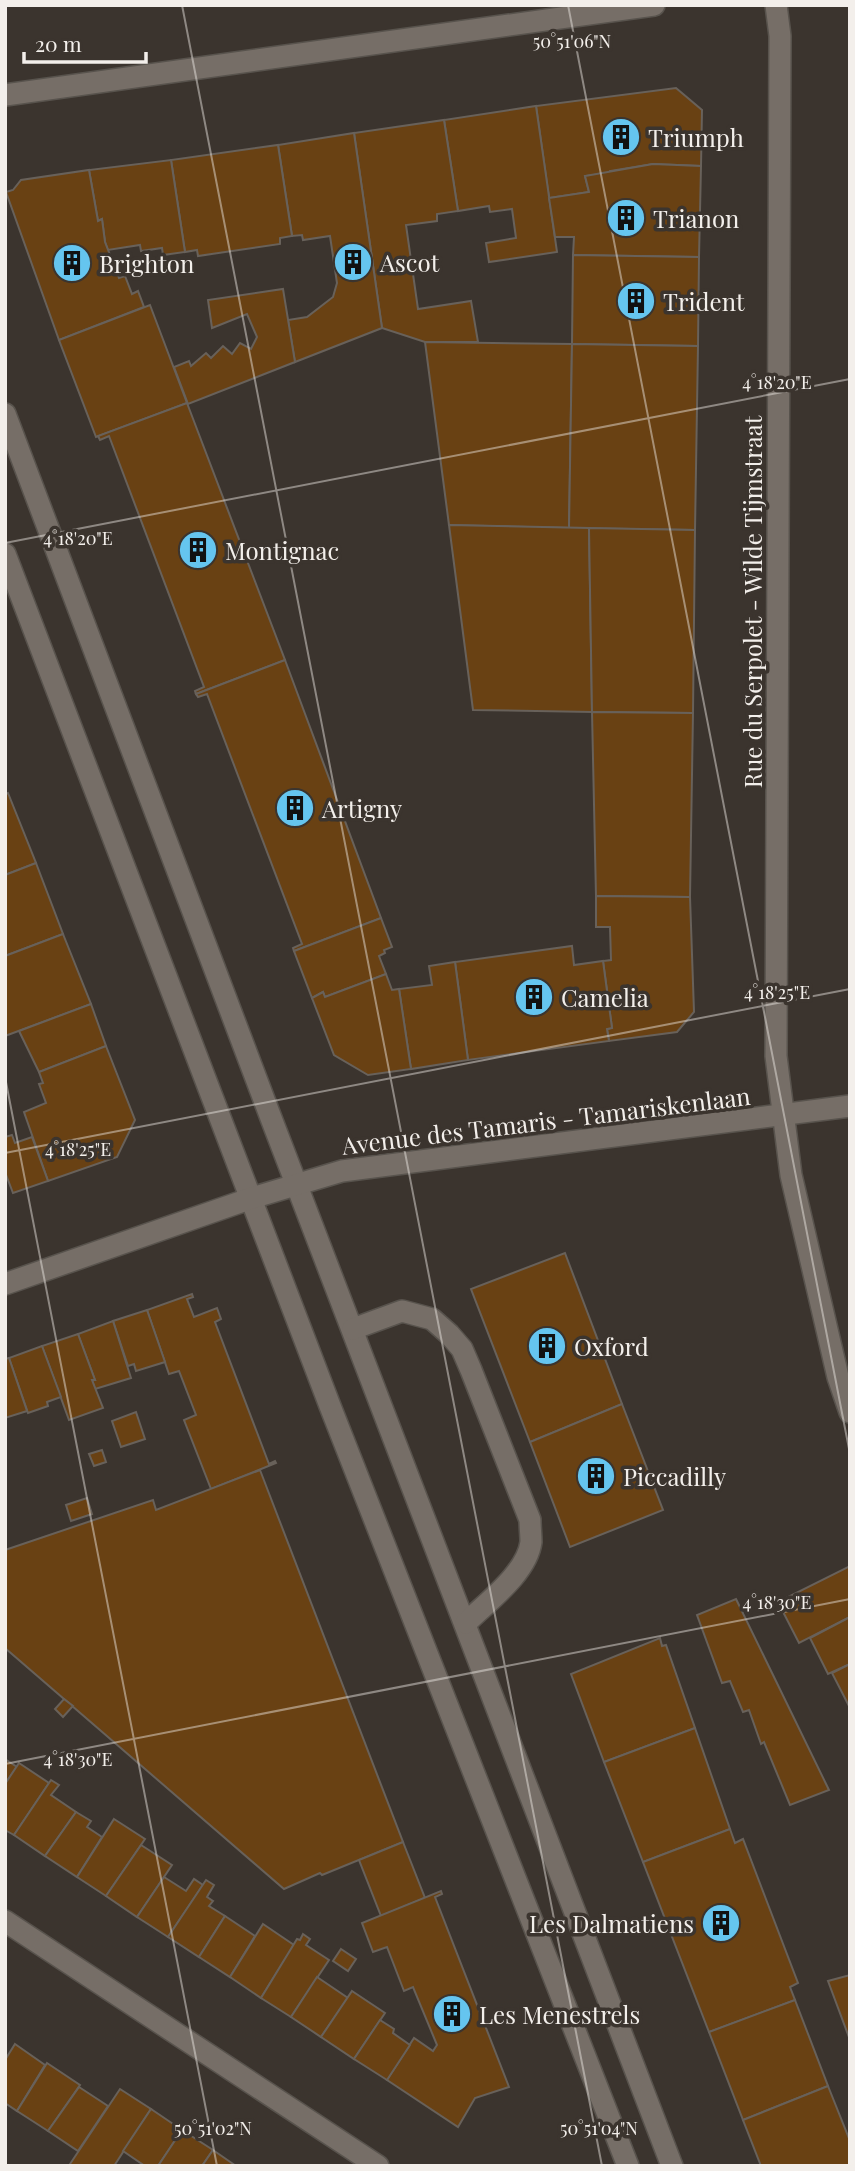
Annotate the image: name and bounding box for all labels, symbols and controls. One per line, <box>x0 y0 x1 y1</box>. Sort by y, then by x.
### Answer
scale bar <box>24 21 147 65</box>
text: 20 m <box>35 29 82 57</box>
text: 50°51'06"N <box>533 29 612 53</box>
building icon: Triumph <box>600 116 642 158</box>
place label: Triumph <box>648 121 744 153</box>
building icon: Trianon <box>605 197 647 239</box>
place label: Trianon <box>653 202 739 234</box>
building icon: Ascot <box>332 241 374 283</box>
building icon: Brighton <box>51 242 93 284</box>
place label: Ascot <box>379 246 440 278</box>
place label: Brighton <box>99 247 194 279</box>
building icon: Trident <box>615 280 657 322</box>
place label: Trident <box>663 285 745 317</box>
text: 4°18'20"E <box>742 370 812 394</box>
street label: Rue du Serpolet - Wilde Tijmstraat <box>736 415 768 788</box>
text: 4°18'20"E <box>43 526 113 550</box>
building icon: Montignac <box>177 529 219 571</box>
place label: Montignac <box>225 534 339 566</box>
building icon: Artigny <box>274 787 316 829</box>
place label: Artigny <box>321 792 402 824</box>
building icon: Camelia <box>513 976 555 1018</box>
text: 4°18'25"E <box>744 980 810 1004</box>
place label: Camelia <box>561 981 649 1013</box>
street label: Avenue des Tamaris - Tamariskenlaan <box>339 1079 752 1161</box>
text: 4°18'25"E <box>45 1137 111 1161</box>
building icon: Oxford <box>526 1325 568 1367</box>
place label: Oxford <box>574 1330 649 1362</box>
building icon: Piccadilly <box>575 1455 617 1497</box>
place label: Piccadilly <box>623 1460 726 1492</box>
text: 4°18'30"E <box>743 1590 811 1614</box>
text: 4°18'30"E <box>44 1747 112 1771</box>
building icon: Les Dalmatiens <box>700 1902 742 1944</box>
place label: Les Dalmatiens <box>529 1907 694 1939</box>
building icon: Les Menestrels <box>431 1993 473 2035</box>
place label: Les Menestrels <box>479 1998 640 2030</box>
text: 50°51'02"N <box>174 2116 252 2140</box>
text: 50°51'04"N <box>560 2116 638 2140</box>

